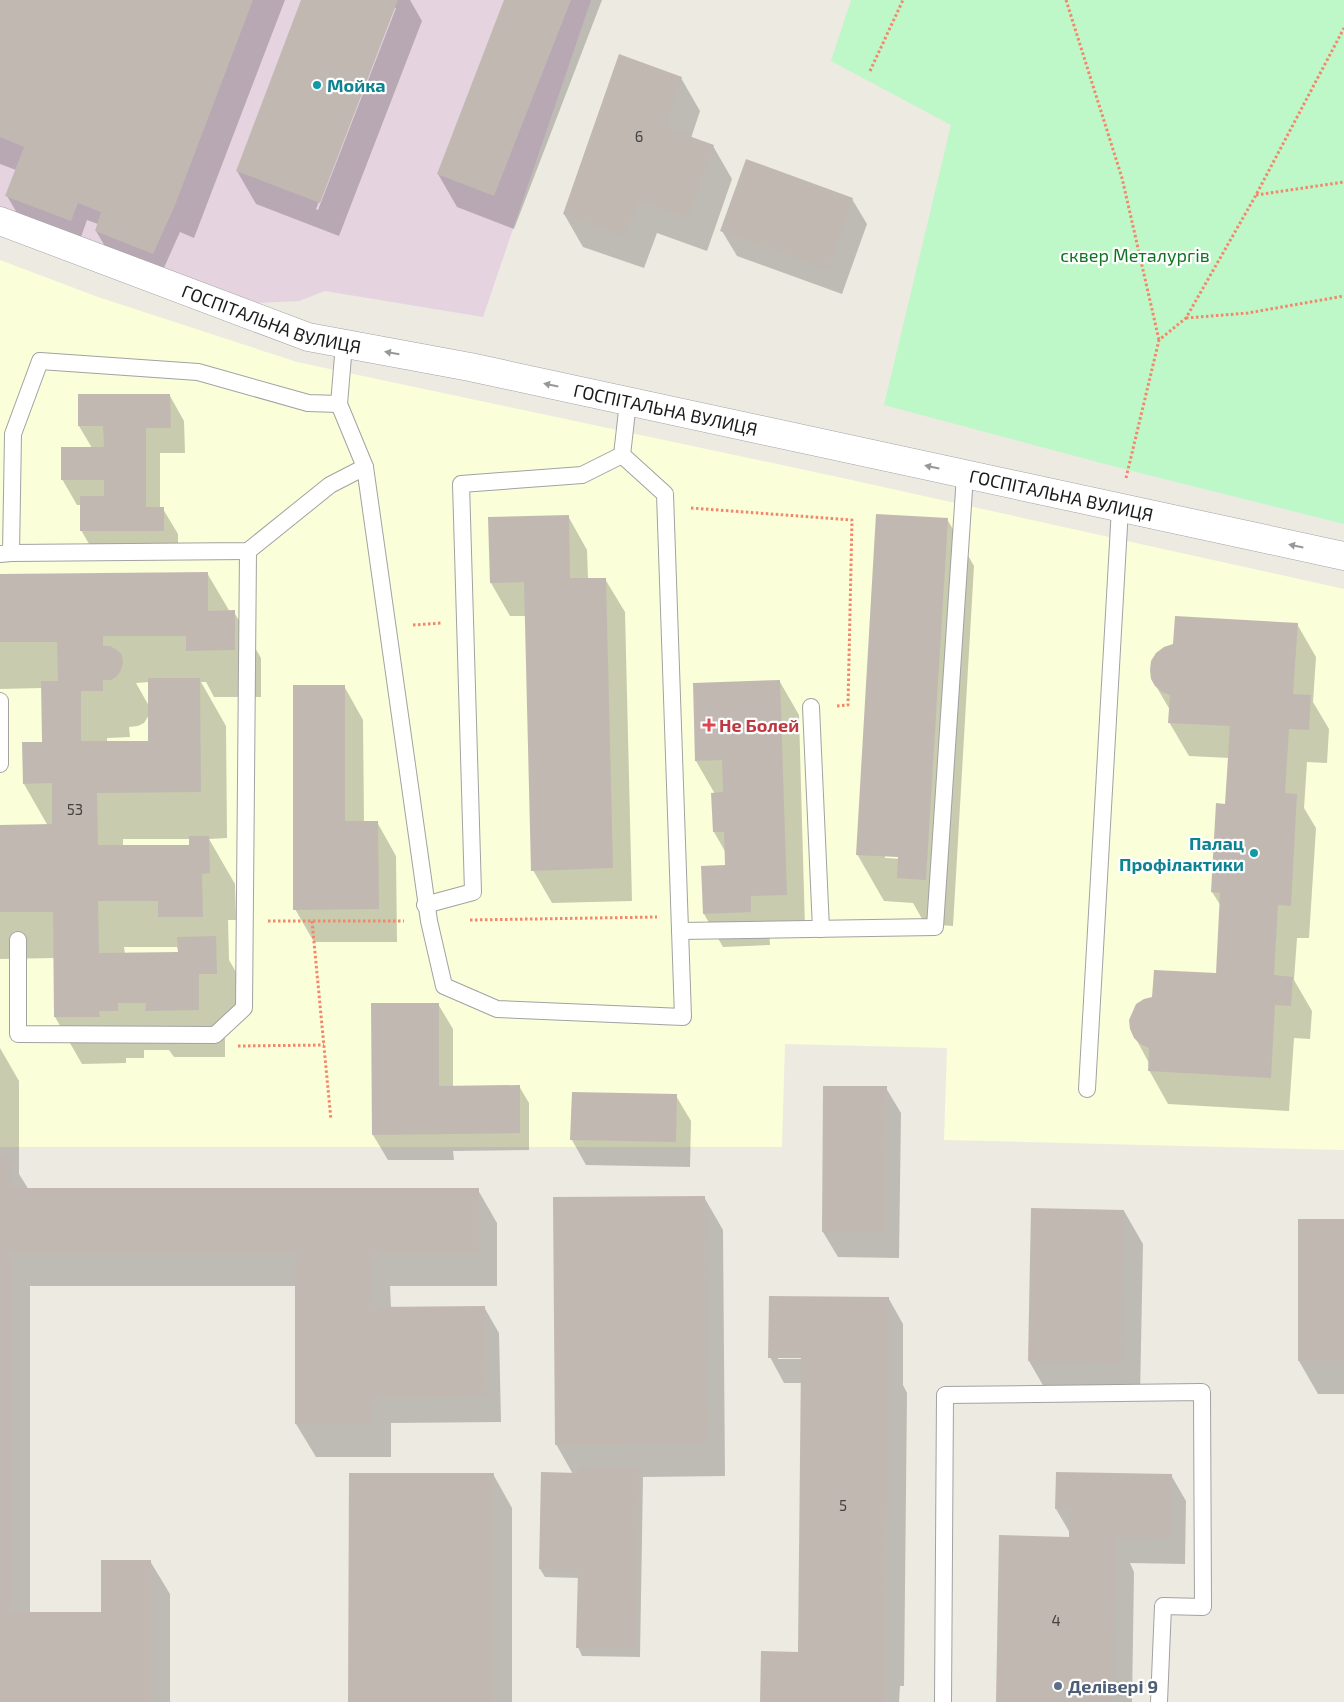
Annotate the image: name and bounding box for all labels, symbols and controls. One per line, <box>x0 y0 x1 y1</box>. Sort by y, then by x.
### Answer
place label: Мойка <box>327 74 386 96</box>
marker: Мойка <box>311 79 323 91</box>
house number: 6 <box>635 127 643 145</box>
park label: сквер Металургів <box>1060 244 1210 266</box>
street label: ГОСПІТАЛЬНА ВУЛИЦЯ <box>179 279 363 358</box>
one-way arrow <box>383 348 399 356</box>
street label: ГОСПІТАЛЬНА ВУЛИЦЯ <box>572 379 760 440</box>
one-way arrow <box>543 381 559 389</box>
one-way arrow <box>924 463 940 471</box>
street label: ГОСПІТАЛЬНА ВУЛИЦЯ <box>967 464 1155 525</box>
one-way arrow <box>1289 542 1304 550</box>
place label: Не Болей <box>719 714 799 736</box>
marker: Не Болей <box>703 719 715 731</box>
house number: 53 <box>67 800 83 818</box>
place label: Палац Профілактики <box>1119 832 1244 875</box>
marker: Палац Профілактики <box>1248 847 1260 859</box>
house number: 5 <box>839 1496 847 1514</box>
house number: 4 <box>1051 1611 1061 1629</box>
place label: Делівері 9 <box>1068 1675 1158 1697</box>
marker: Делівері 9 <box>1052 1680 1064 1692</box>

